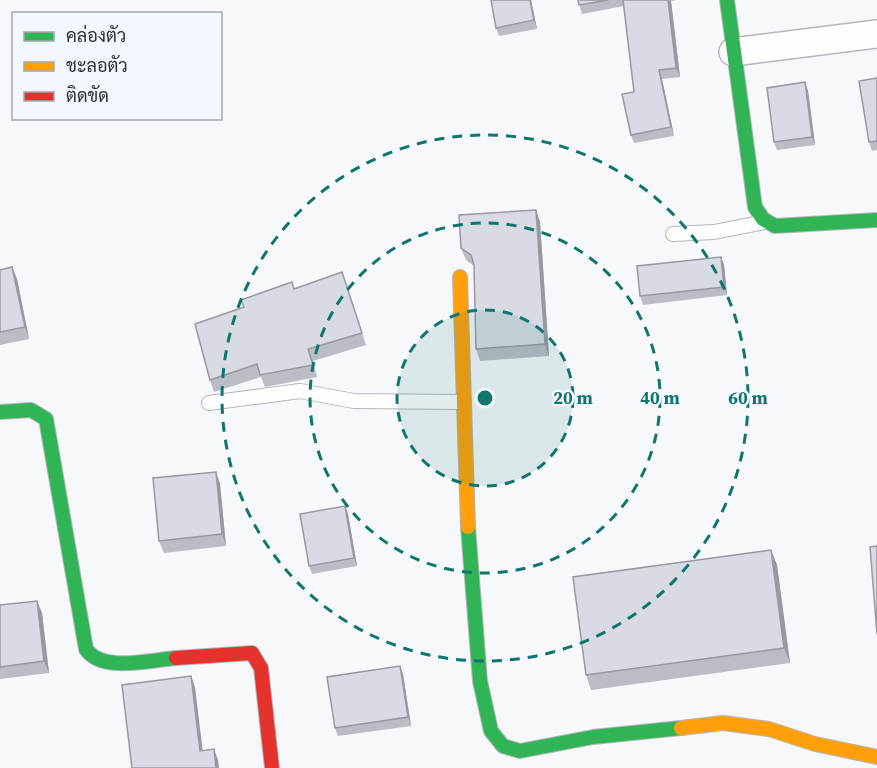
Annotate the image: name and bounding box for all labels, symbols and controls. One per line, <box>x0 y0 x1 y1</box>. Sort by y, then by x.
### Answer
legend <box>12 12 222 120</box>
text: คล่องตัว <box>66 23 126 48</box>
text: ชะลอตัว <box>66 53 128 78</box>
text: ติดขัด <box>66 83 109 108</box>
text: 20 m <box>553 385 593 410</box>
text: 40 m <box>640 385 680 410</box>
text: 60 m <box>728 385 768 410</box>
centre of rings <box>475 388 495 408</box>

